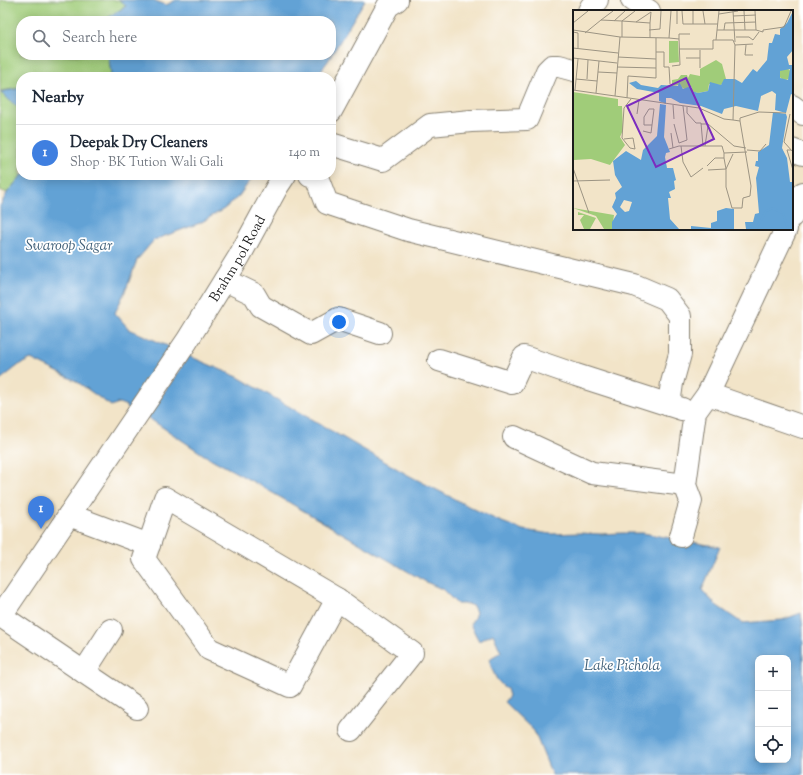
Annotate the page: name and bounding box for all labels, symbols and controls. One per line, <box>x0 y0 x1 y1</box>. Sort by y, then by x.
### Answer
inset map <box>573 10 793 230</box>
search box <box>16 16 336 60</box>
icon: search <box>30 27 52 49</box>
text: Search here <box>62 28 137 49</box>
text: Nearby <box>32 86 84 110</box>
text: Deepak Dry Cleaners <box>70 133 208 154</box>
text: 1 <box>43 144 47 162</box>
text: 140 m <box>289 144 320 162</box>
text: Shop · BK Tution Wali Gali <box>70 154 223 172</box>
street label: Brahm pol Road <box>205 212 272 306</box>
water label: Swaroop Sagar <box>25 236 113 257</box>
your location <box>329 312 349 332</box>
pin: 1 <box>28 496 54 529</box>
map controls <box>755 655 791 763</box>
button: + <box>755 655 791 691</box>
water label: Lake Pichola <box>584 656 660 677</box>
button: − <box>755 691 791 727</box>
button: locate <box>755 727 791 763</box>

